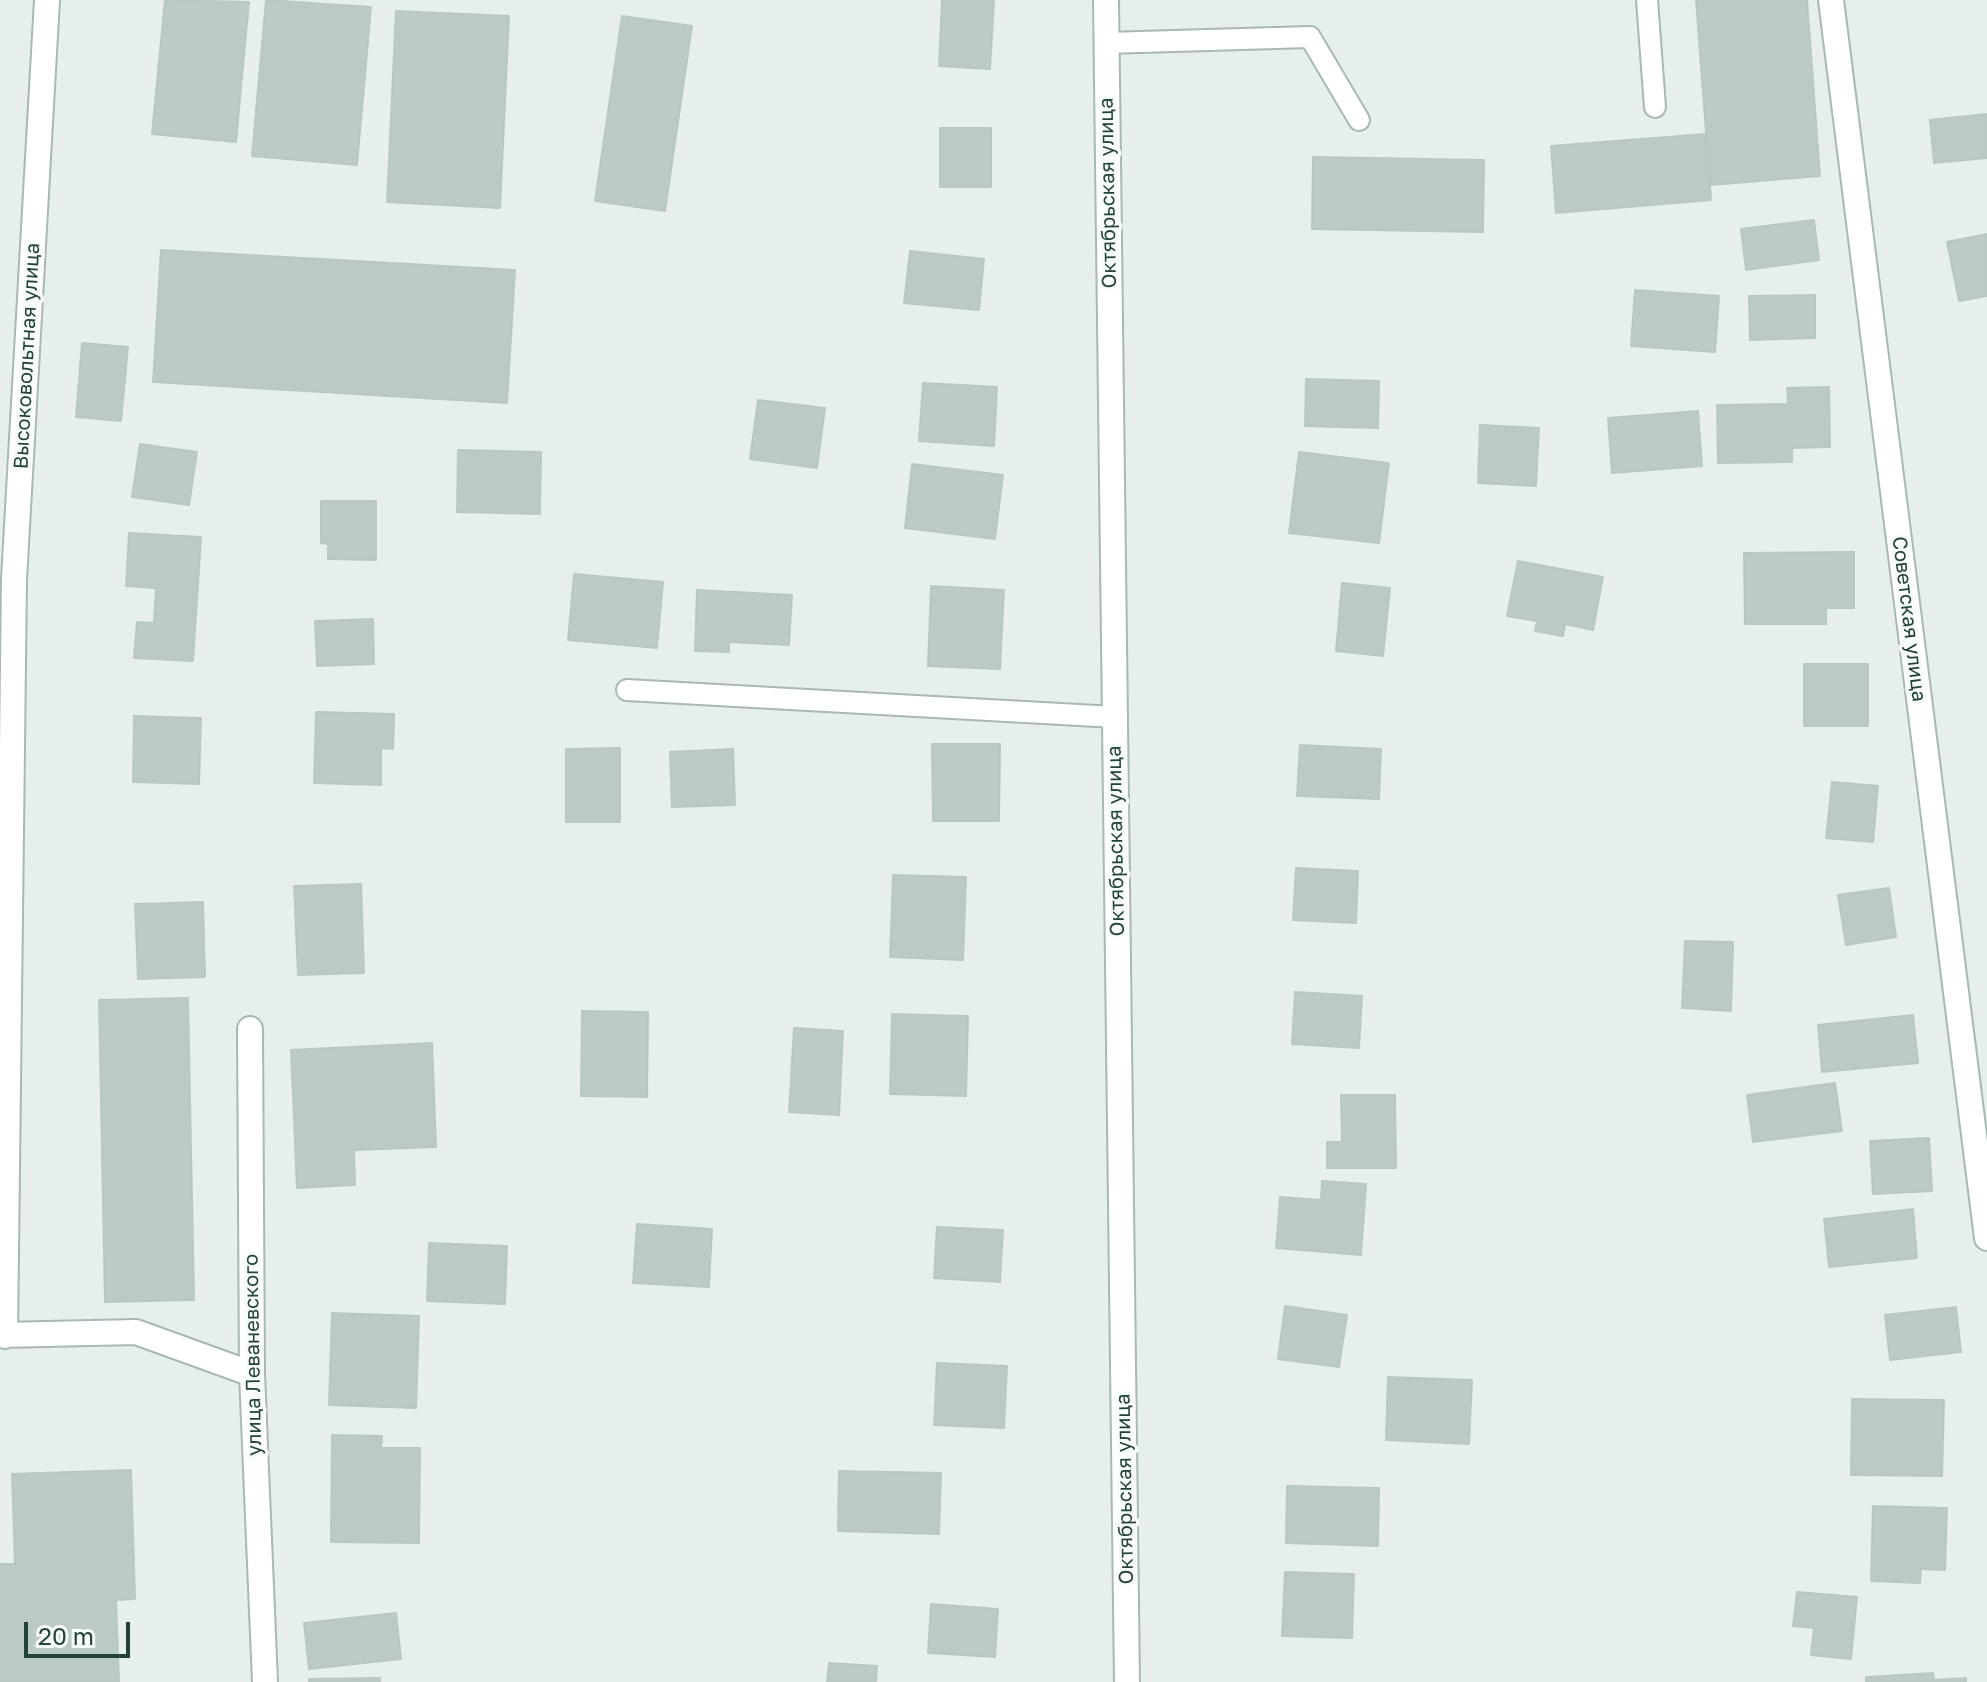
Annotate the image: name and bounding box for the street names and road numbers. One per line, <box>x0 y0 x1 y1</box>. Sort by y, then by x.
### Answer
street label: Октябрьская улица <box>1094 97 1122 289</box>
street label: Высоковольтная улица <box>9 242 45 470</box>
street label: Советская улица <box>1887 535 1931 703</box>
street label: Октябрьская улица <box>1102 745 1130 937</box>
street label: улица Леваневского <box>239 1254 267 1456</box>
street label: Октябрьская улица <box>1111 1393 1139 1585</box>

